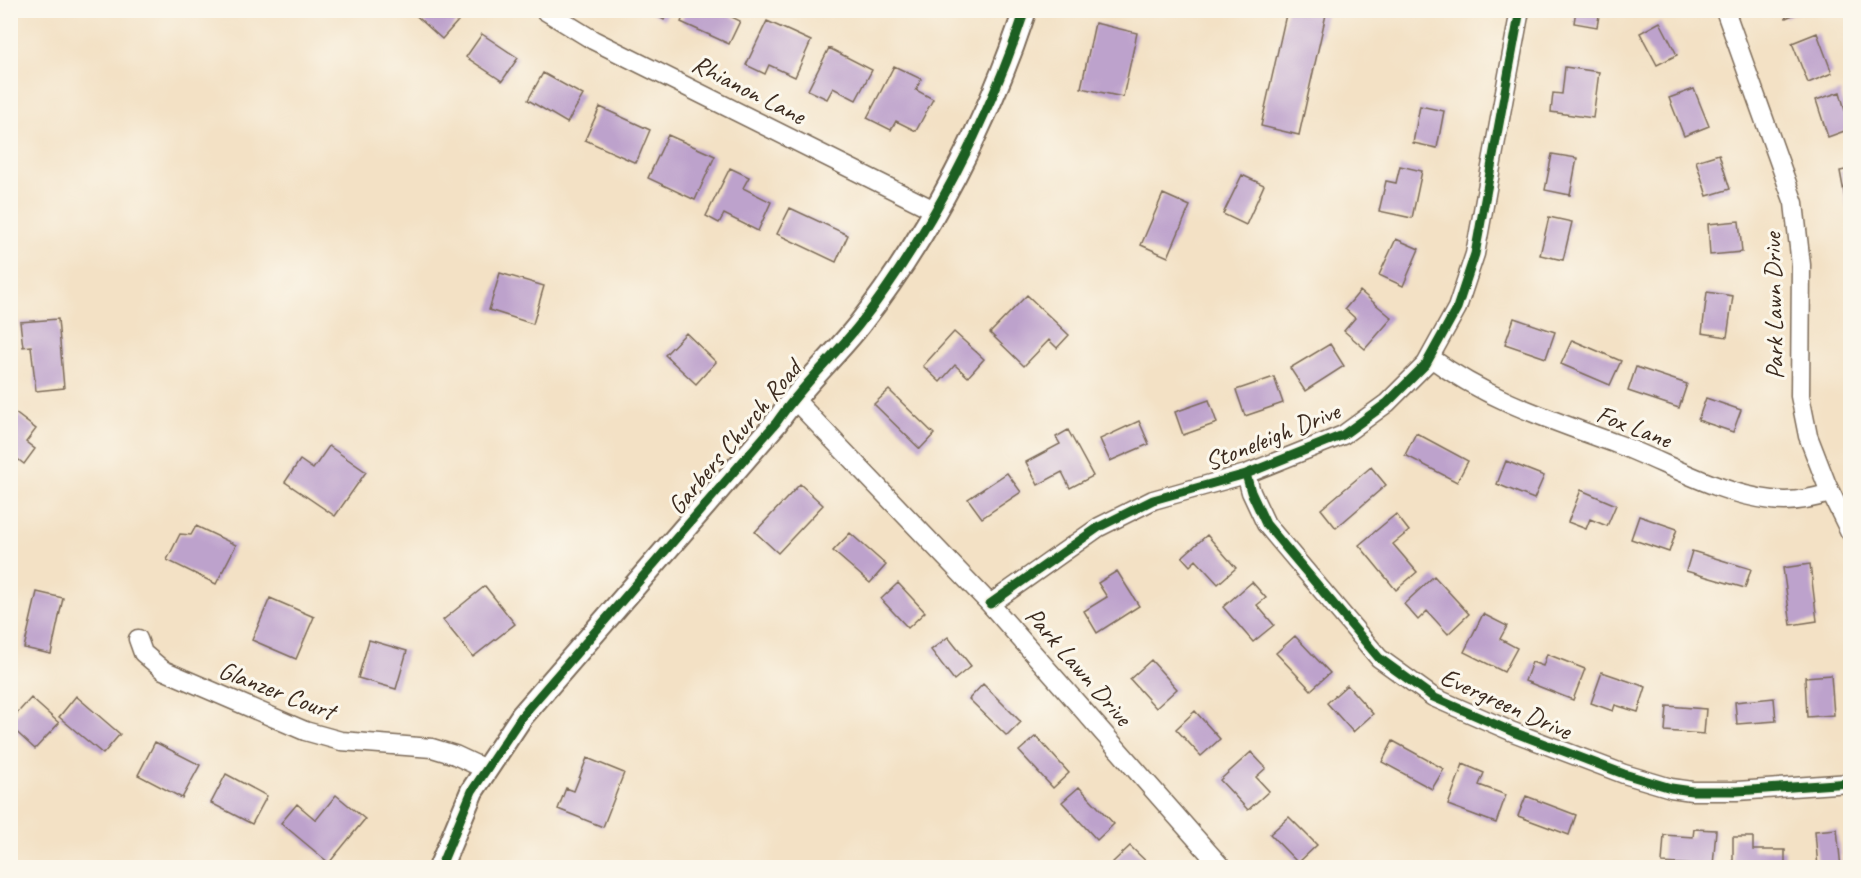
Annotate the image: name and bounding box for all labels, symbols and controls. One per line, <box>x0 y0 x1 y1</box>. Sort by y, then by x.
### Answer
street label: Rhianon Lane <box>687 47 812 133</box>
street label: Park Lawn Drive <box>1756 230 1791 380</box>
street label: Garbers Church Road <box>660 350 811 521</box>
street label: Stoneleigh Drive <box>1200 394 1346 478</box>
street label: Fox Lane <box>1592 397 1677 456</box>
street label: Park Lawn Drive <box>1018 600 1141 734</box>
street label: Glanzer Court <box>214 653 343 729</box>
street label: Evergreen Drive <box>1435 660 1578 748</box>

